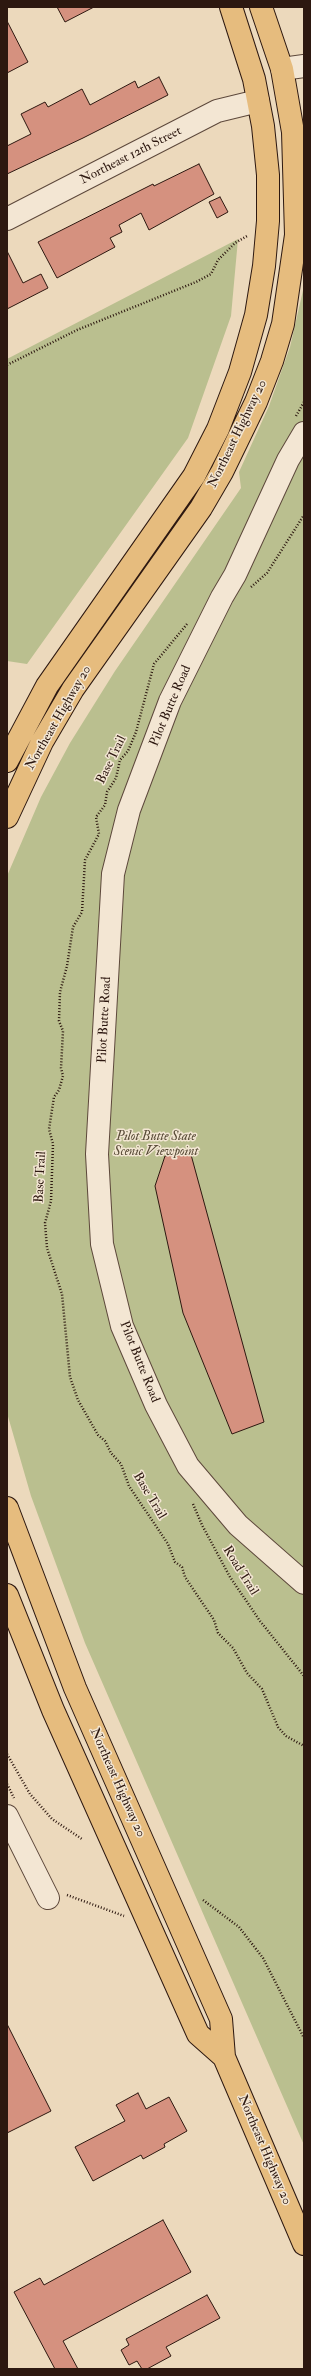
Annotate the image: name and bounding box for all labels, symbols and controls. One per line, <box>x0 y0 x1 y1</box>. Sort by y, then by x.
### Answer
street label: Northeast 12th Street <box>78 124 184 188</box>
street label: Northeast Highway 20 <box>205 378 271 490</box>
street label: Northeast Highway 20 <box>23 663 95 773</box>
street label: Pilot Butte Road <box>147 663 195 749</box>
street label: Base Trail <box>94 733 130 787</box>
street label: Pilot Butte Road <box>95 976 115 1064</box>
park label: Pilot Butte State Scenic Viewpoint <box>114 1129 198 1160</box>
street label: Base Trail <box>32 1151 50 1203</box>
street label: Pilot Butte Road <box>116 1319 162 1405</box>
street label: Base Trail <box>129 1470 169 1522</box>
street label: Road Trail <box>219 1543 261 1599</box>
street label: Northeast Highway 20 <box>86 1726 148 1840</box>
street label: Northeast Highway 20 <box>234 2093 294 2207</box>

